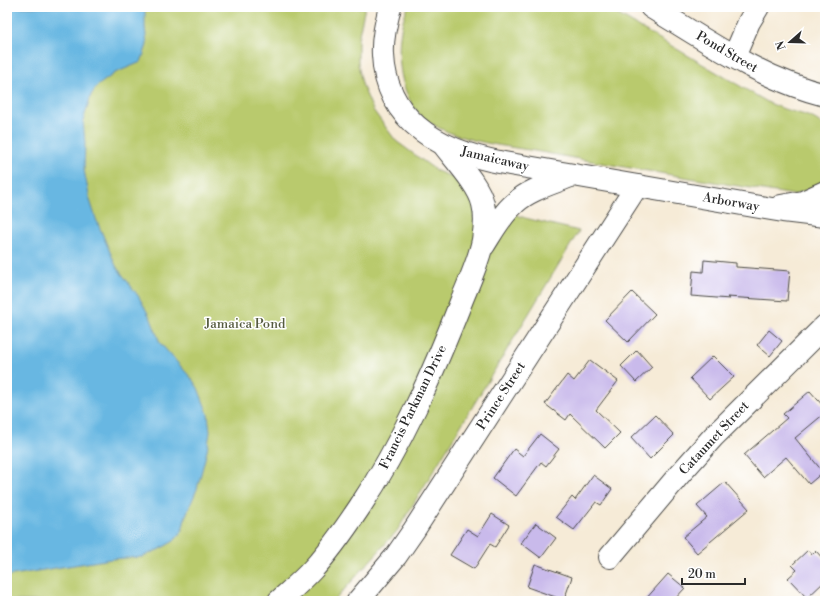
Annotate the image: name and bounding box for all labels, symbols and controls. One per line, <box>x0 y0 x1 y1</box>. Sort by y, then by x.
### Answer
north arrow <box>770 22 810 62</box>
street label: Pond Street <box>693 28 761 76</box>
text: N <box>773 38 790 52</box>
street label: Jamaicaway <box>458 143 531 175</box>
street label: Arborway <box>701 189 761 215</box>
park label: Jamaica Pond <box>204 316 286 332</box>
street label: Francis Parkman Drive <box>376 342 450 472</box>
street label: Prince Street <box>473 359 529 433</box>
street label: Cataumet Street <box>676 398 752 478</box>
scale bar <box>682 560 745 586</box>
text: 20 m <box>688 567 716 582</box>

